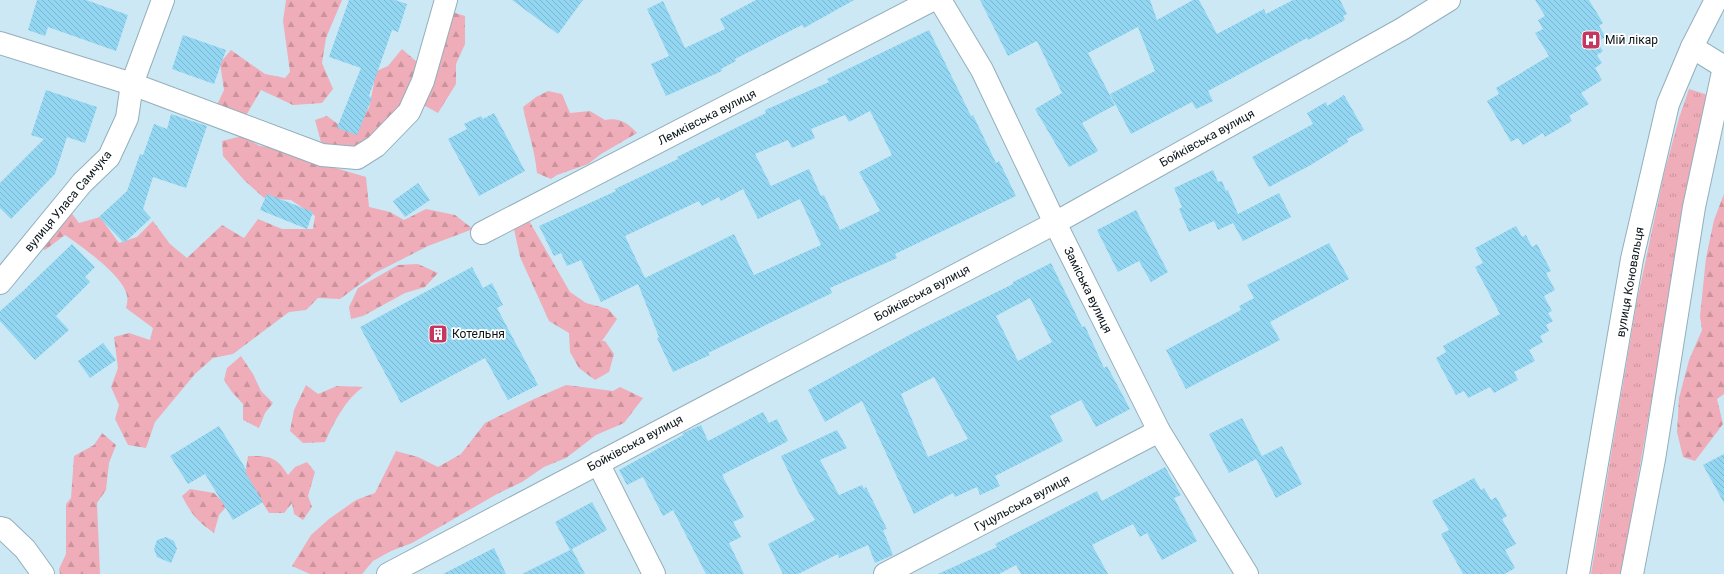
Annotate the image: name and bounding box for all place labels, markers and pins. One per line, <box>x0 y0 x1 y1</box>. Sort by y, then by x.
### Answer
hospital icon: Мій лікар <box>1580 29 1602 51</box>
place label: Мій лікар <box>1605 33 1658 47</box>
building icon: Котельня <box>427 323 449 345</box>
place label: Котельня <box>452 327 505 341</box>

